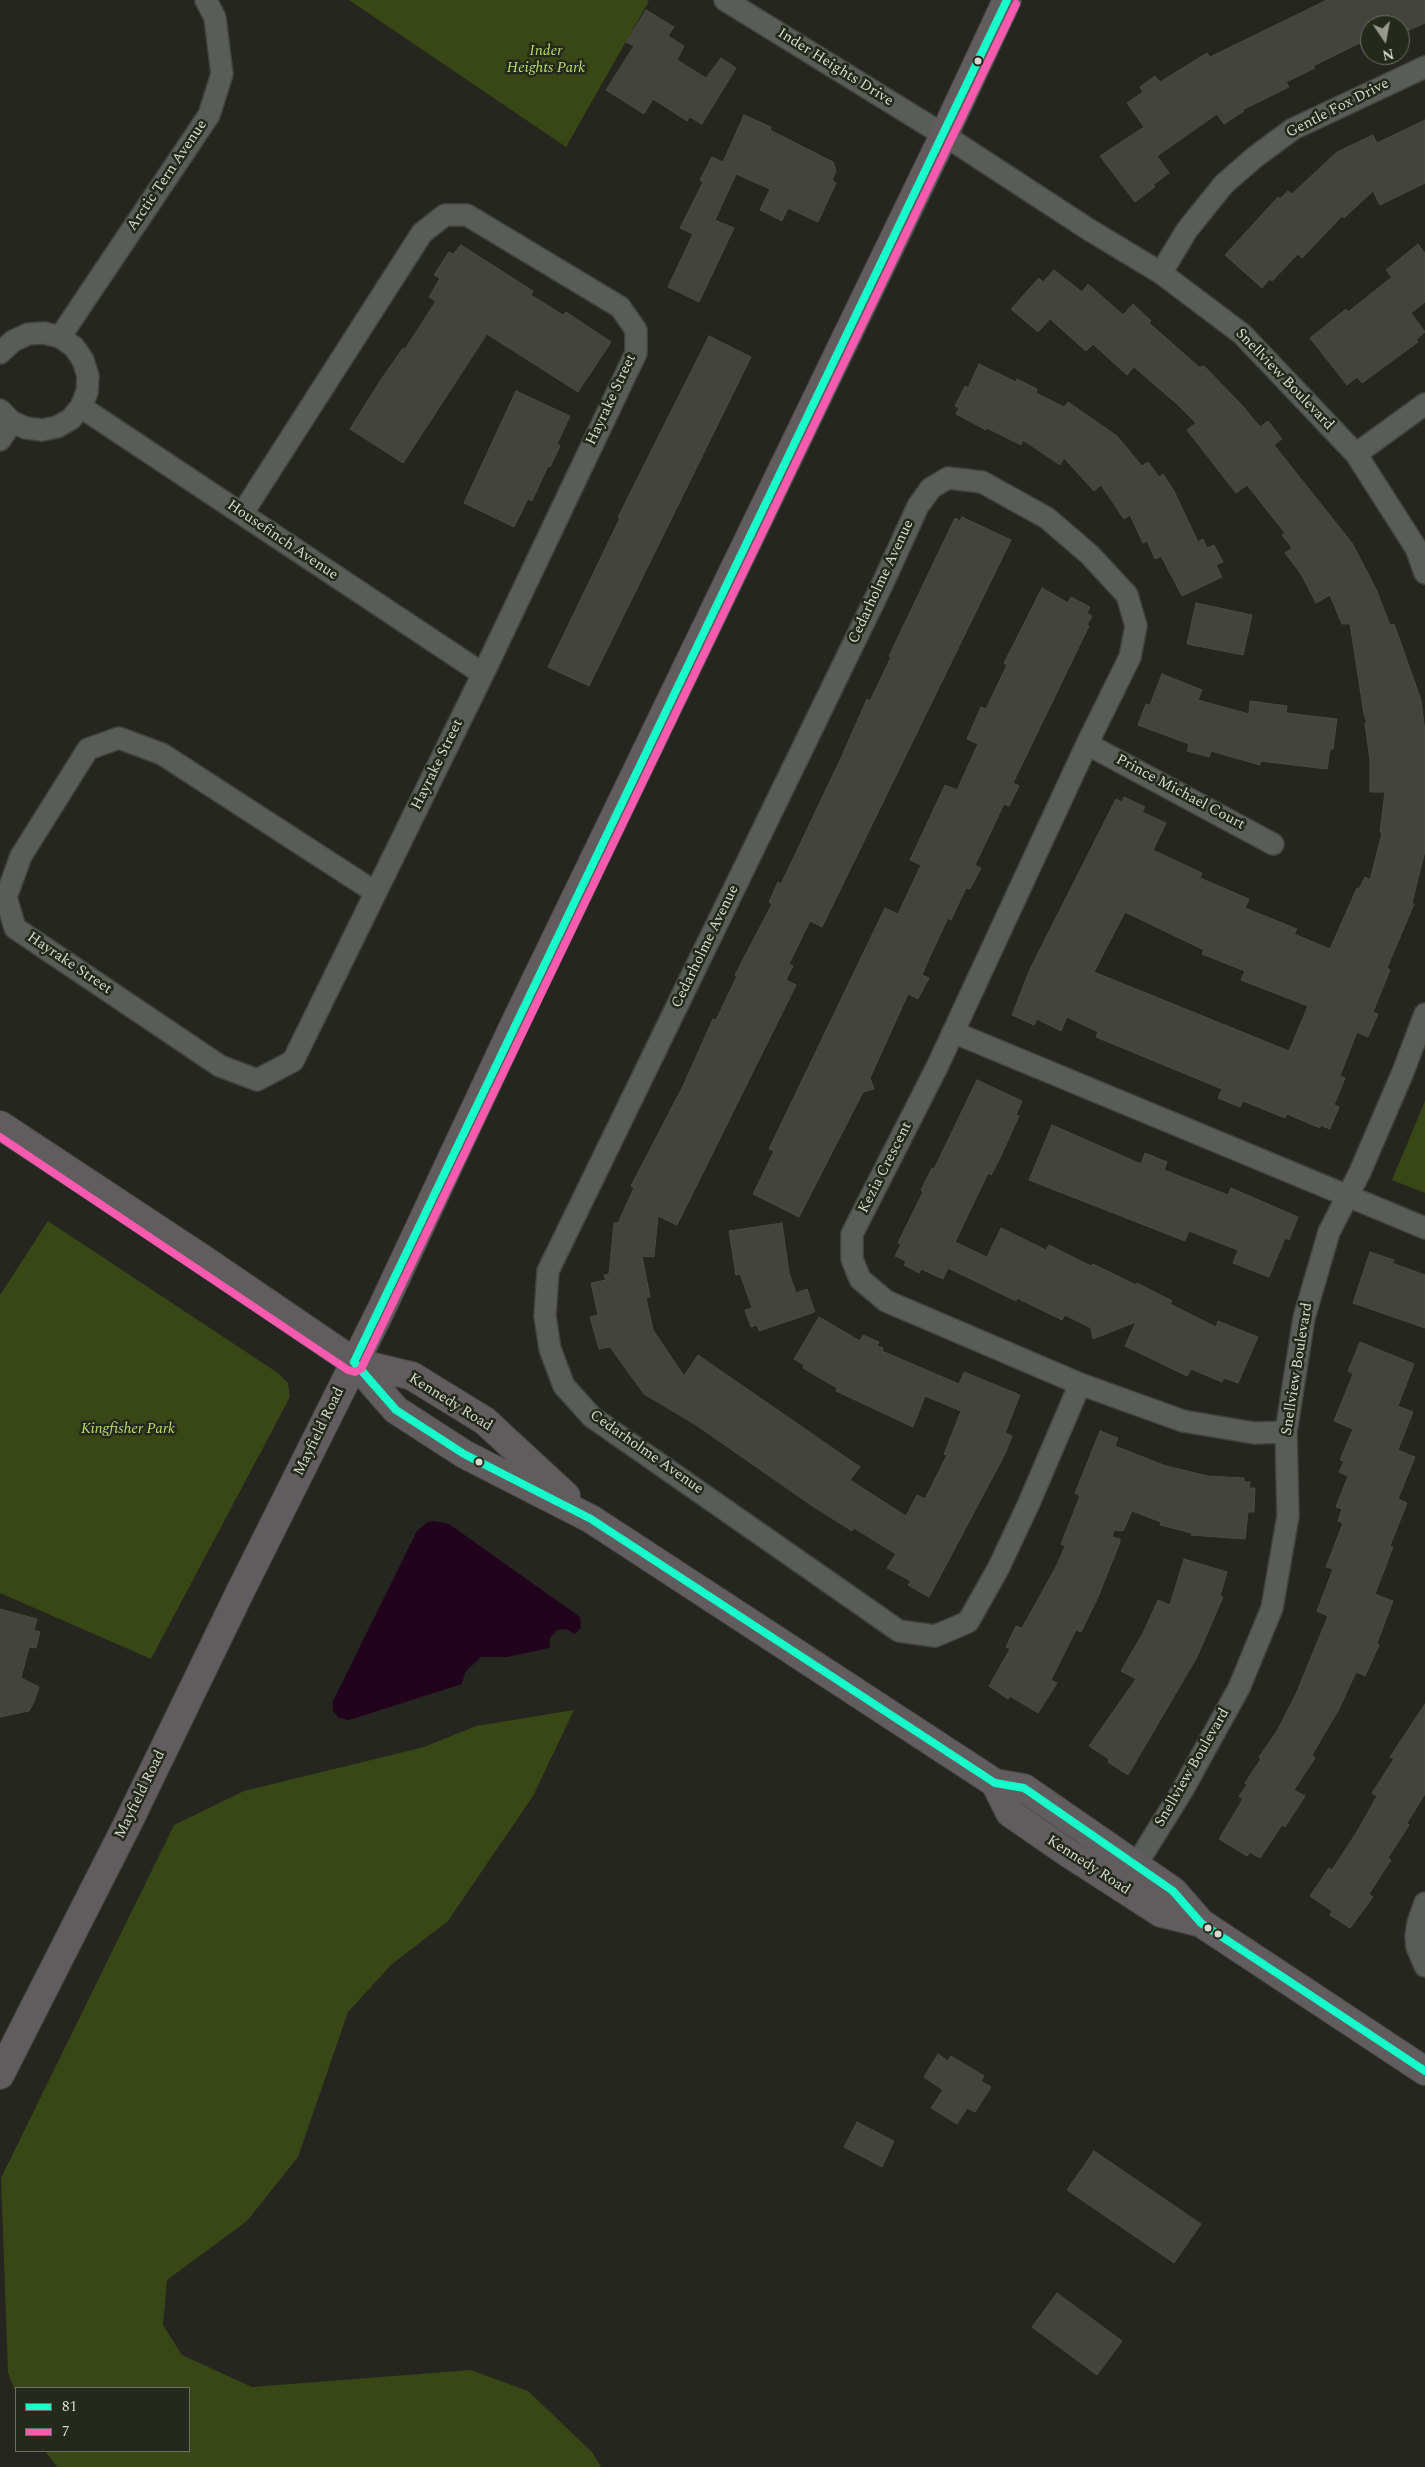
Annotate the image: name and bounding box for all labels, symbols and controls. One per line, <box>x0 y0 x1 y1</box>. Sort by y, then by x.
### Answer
north arrow <box>1360 15 1410 65</box>
street label: Inder Heights Drive <box>774 25 896 111</box>
park label: Inder Heights Park <box>507 43 585 78</box>
text: N <box>1380 43 1396 66</box>
unlabelled marker <box>973 56 983 66</box>
street label: Gentle Fox Drive <box>1284 75 1392 143</box>
street label: Arctic Tern Avenue <box>124 117 212 235</box>
street label: Snellview Boulevard <box>1231 326 1337 434</box>
street label: Hayrake Street <box>583 352 641 448</box>
street label: Housefinch Avenue <box>223 497 341 585</box>
street label: Cedarholme Avenue <box>845 517 919 647</box>
street label: Hayrake Street <box>408 717 468 813</box>
street label: Prince Michael Court <box>1112 751 1248 835</box>
street label: Cedarholme Avenue <box>668 883 744 1011</box>
street label: Hayrake Street <box>23 929 115 999</box>
street label: Kezia Crescent <box>855 1119 917 1217</box>
street label: Snellview Boulevard <box>1279 1301 1317 1437</box>
street label: Kennedy Road <box>405 1370 495 1436</box>
street label: Mayfield Road <box>291 1385 349 1479</box>
street label: Cedarholme Avenue <box>586 1407 706 1499</box>
park label: Kingfisher Park <box>81 1421 175 1439</box>
unlabelled marker <box>474 1457 484 1467</box>
street label: Snellview Boulevard <box>1152 1705 1234 1831</box>
street label: Mayfield Road <box>112 1748 170 1842</box>
street label: Kennedy Road <box>1043 1832 1133 1900</box>
unlabelled marker <box>1203 1923 1213 1933</box>
unlabelled marker <box>1213 1929 1223 1939</box>
legend <box>15 2387 190 2452</box>
text: 81 <box>62 2395 77 2418</box>
text: 7 <box>62 2420 70 2443</box>

